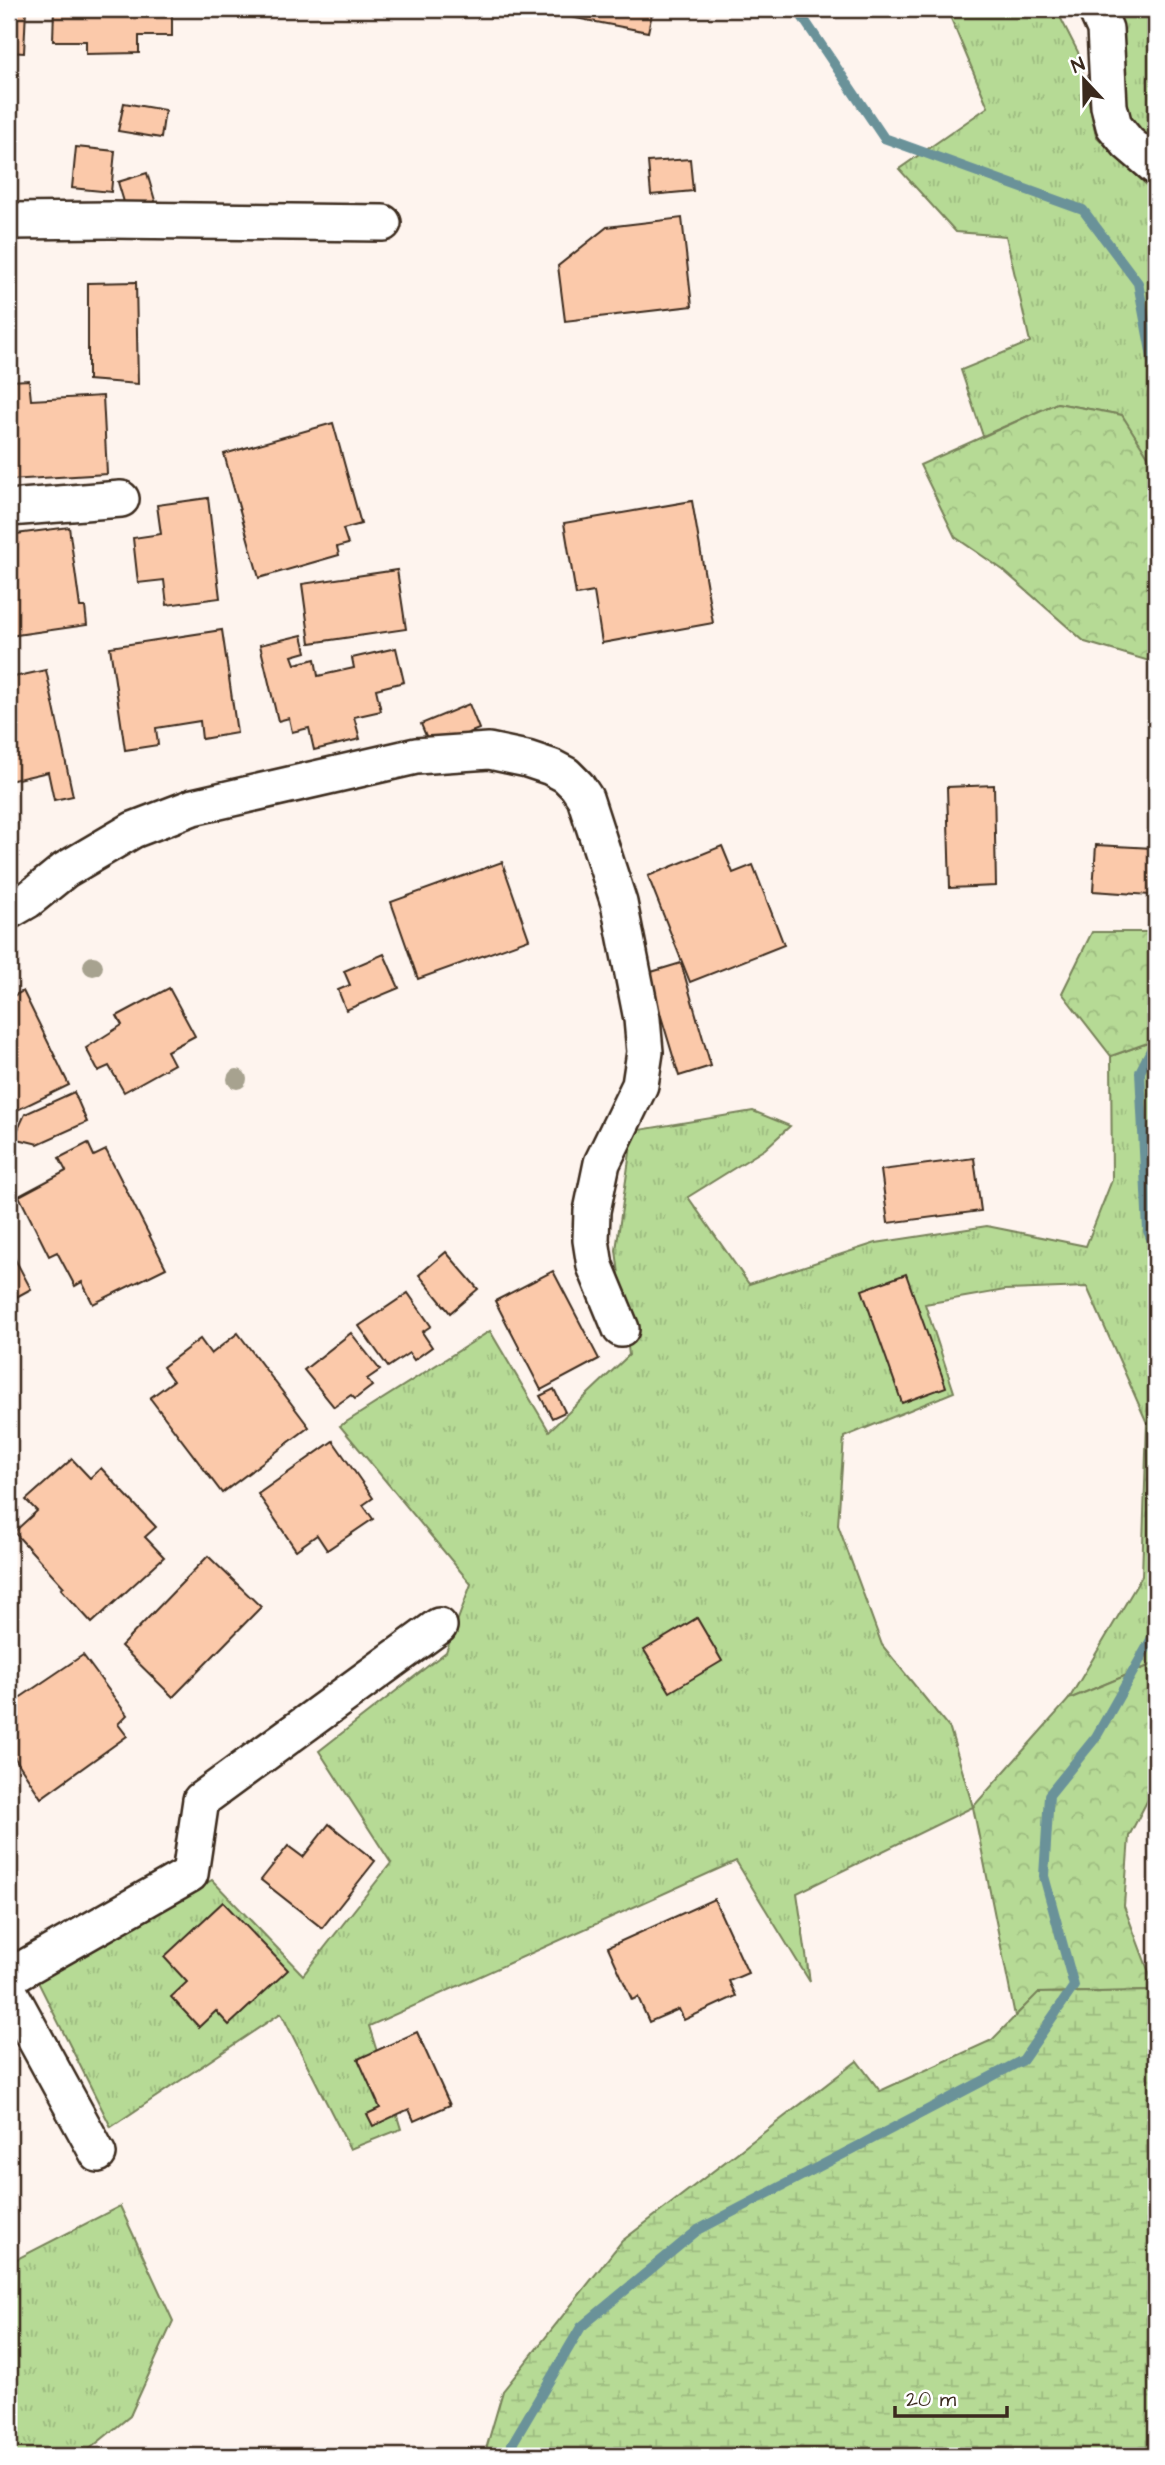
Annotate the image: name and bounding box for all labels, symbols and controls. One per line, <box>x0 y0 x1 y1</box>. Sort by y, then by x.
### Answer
north arrow <box>1050 46 1120 116</box>
text: N <box>1068 51 1089 80</box>
scale bar <box>895 2374 1007 2418</box>
text: 20 m <box>906 2385 957 2414</box>

